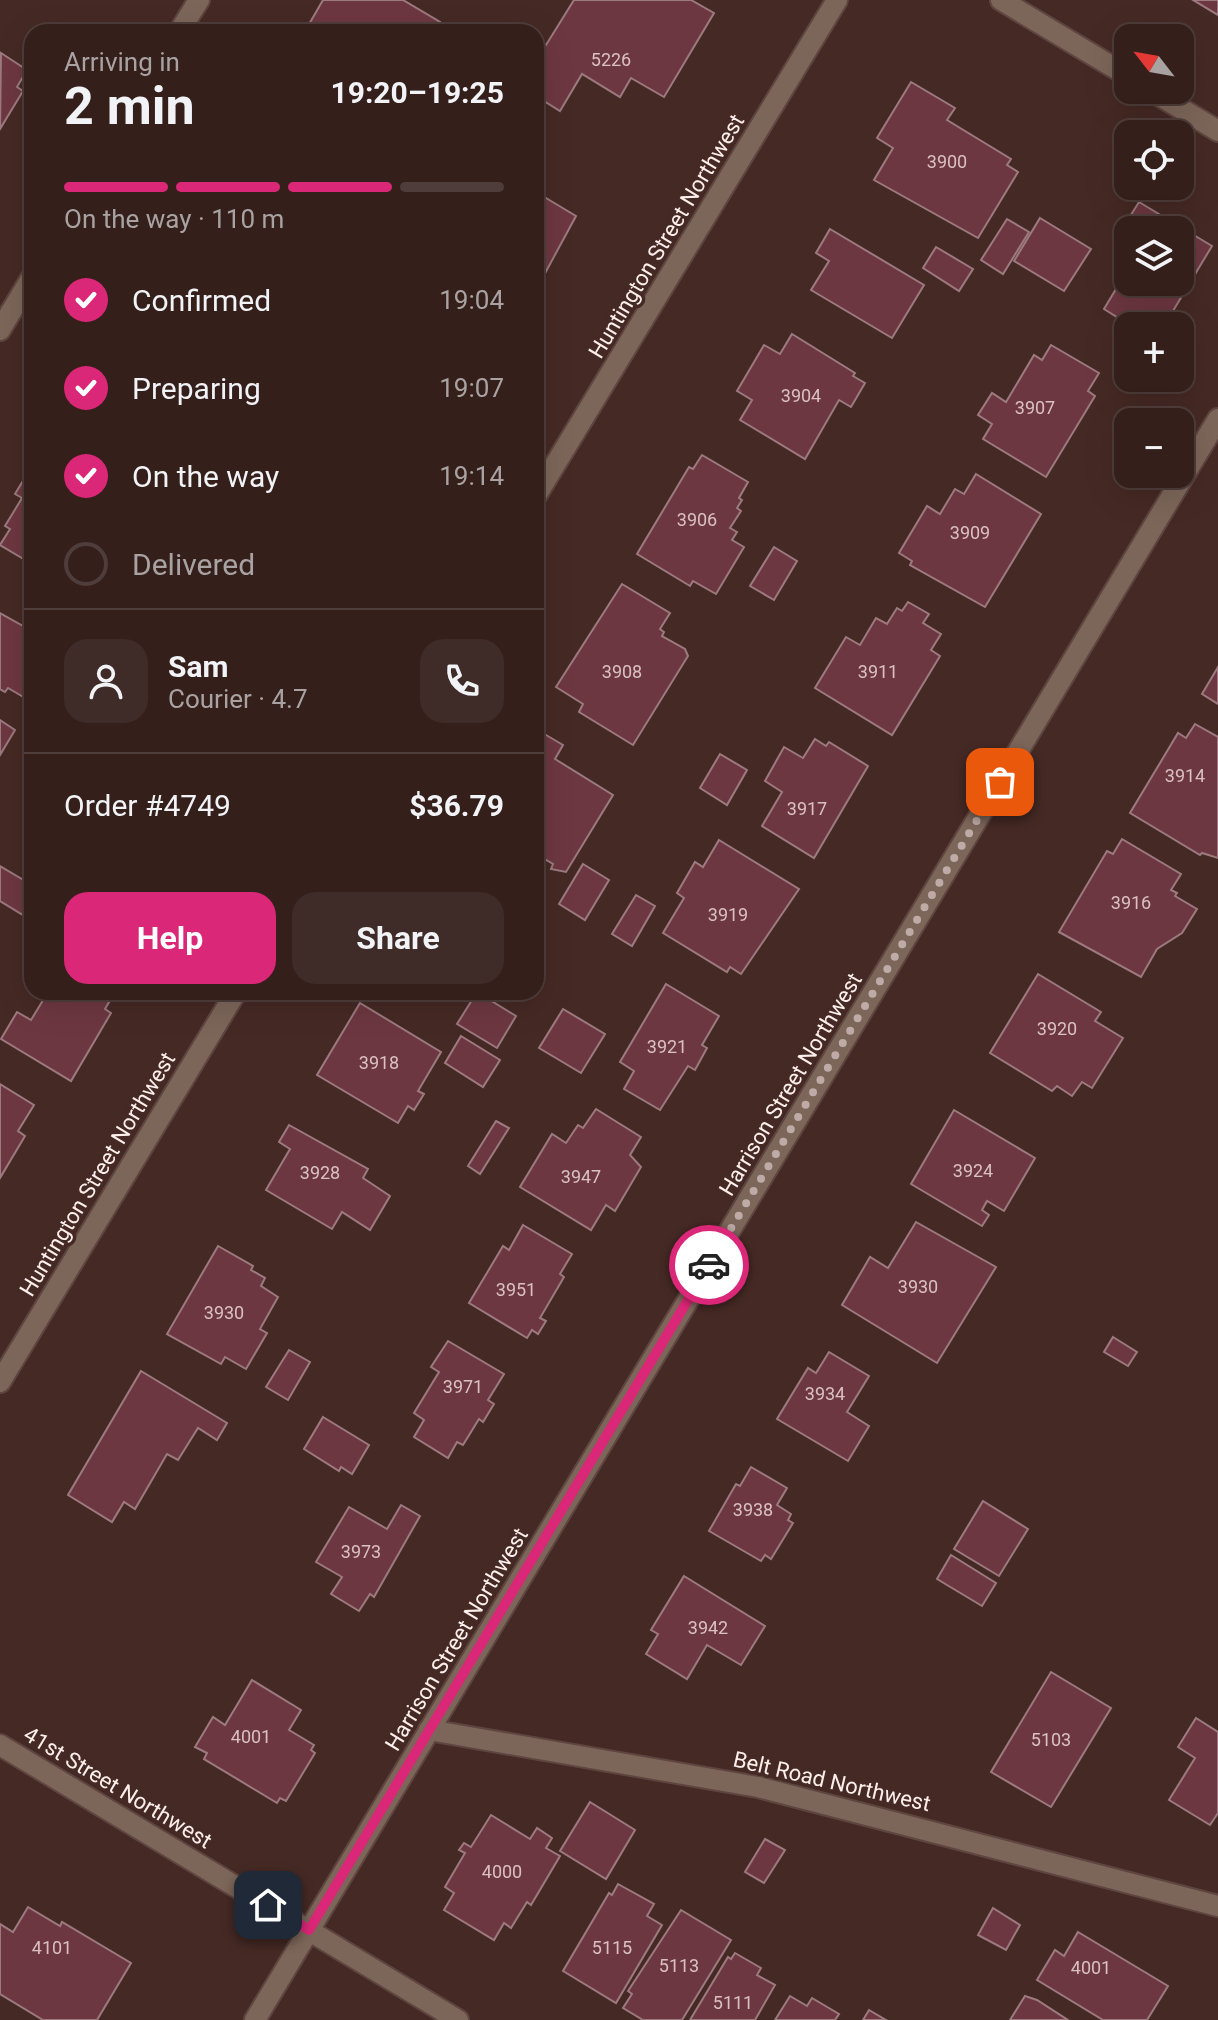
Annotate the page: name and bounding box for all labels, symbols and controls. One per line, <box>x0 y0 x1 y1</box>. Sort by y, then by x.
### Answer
north arrow <box>1114 24 1194 104</box>
map controls <box>1114 24 1194 488</box>
text: Arriving in <box>64 47 180 77</box>
house number: 5226 <box>591 49 631 70</box>
text: 19:20–19:25 <box>330 75 504 110</box>
text: 2 min <box>64 76 195 137</box>
street label: Huntington Street Northwest <box>584 110 749 363</box>
button: locate <box>1114 120 1194 200</box>
house number: 3900 <box>927 151 967 172</box>
text: On the way · 110 m <box>64 204 284 234</box>
button: layers <box>1114 216 1194 296</box>
icon: check <box>64 278 108 322</box>
text: Confirmed <box>132 283 271 318</box>
text: 19:04 <box>439 285 504 315</box>
button: + <box>1114 312 1194 392</box>
icon: check <box>64 366 108 410</box>
text: Preparing <box>132 371 261 406</box>
text: 19:07 <box>439 373 504 403</box>
house number: 3904 <box>781 385 821 406</box>
house number: 3907 <box>1015 397 1055 418</box>
button: − <box>1114 408 1194 488</box>
icon: check <box>64 454 108 498</box>
text: On the way <box>132 459 279 494</box>
text: 19:14 <box>439 461 504 491</box>
house number: 3906 <box>677 509 717 530</box>
house number: 3909 <box>950 522 990 543</box>
text: Delivered <box>132 547 255 582</box>
button: person <box>64 639 148 723</box>
button: phone <box>420 639 504 723</box>
text: Sam <box>168 649 229 684</box>
house number: 3908 <box>602 661 642 682</box>
house number: 3911 <box>858 661 898 682</box>
text: Courier · 4.7 <box>168 684 308 714</box>
pin <box>966 748 1034 816</box>
icon: bag <box>978 760 1022 804</box>
house number: 3914 <box>1165 765 1205 786</box>
text: Order #4749 <box>64 788 231 823</box>
text: $36.79 <box>409 788 504 823</box>
house number: 3917 <box>787 798 827 819</box>
button: Help <box>64 892 276 984</box>
button: Share <box>292 892 504 984</box>
house number: 3916 <box>1111 892 1151 913</box>
house number: 3919 <box>708 904 748 925</box>
street label: Harrison Street Northwest <box>714 968 867 1200</box>
house number: 3920 <box>1037 1018 1077 1039</box>
house number: 3921 <box>647 1036 687 1057</box>
street label: Huntington Street Northwest <box>15 1048 180 1301</box>
house number: 3918 <box>359 1052 399 1073</box>
house number: 3924 <box>953 1160 993 1181</box>
house number: 3928 <box>300 1162 340 1183</box>
house number: 3947 <box>561 1166 601 1187</box>
courier <box>669 1225 749 1305</box>
icon: car <box>687 1243 731 1287</box>
house number: 3930 <box>898 1276 938 1297</box>
house number: 3951 <box>496 1279 536 1300</box>
house number: 3930 <box>204 1302 244 1323</box>
house number: 3971 <box>443 1376 483 1397</box>
house number: 3934 <box>805 1383 845 1404</box>
house number: 3938 <box>733 1499 773 1520</box>
street label: Harrison Street Northwest <box>380 1523 533 1755</box>
house number: 3973 <box>341 1541 381 1562</box>
house number: 3942 <box>688 1617 728 1638</box>
street label: 41st Street Northwest <box>19 1721 216 1853</box>
house number: 4001 <box>231 1726 271 1747</box>
house number: 5103 <box>1031 1729 1071 1750</box>
street label: Belt Road Northwest <box>731 1747 933 1816</box>
house number: 4000 <box>482 1861 522 1882</box>
pin <box>234 1871 302 1939</box>
icon: home <box>246 1883 290 1927</box>
house number: 4101 <box>32 1937 72 1958</box>
house number: 5115 <box>592 1937 632 1958</box>
house number: 5113 <box>659 1955 699 1976</box>
house number: 4001 <box>1071 1957 1111 1978</box>
house number: 5111 <box>713 1992 753 2013</box>

